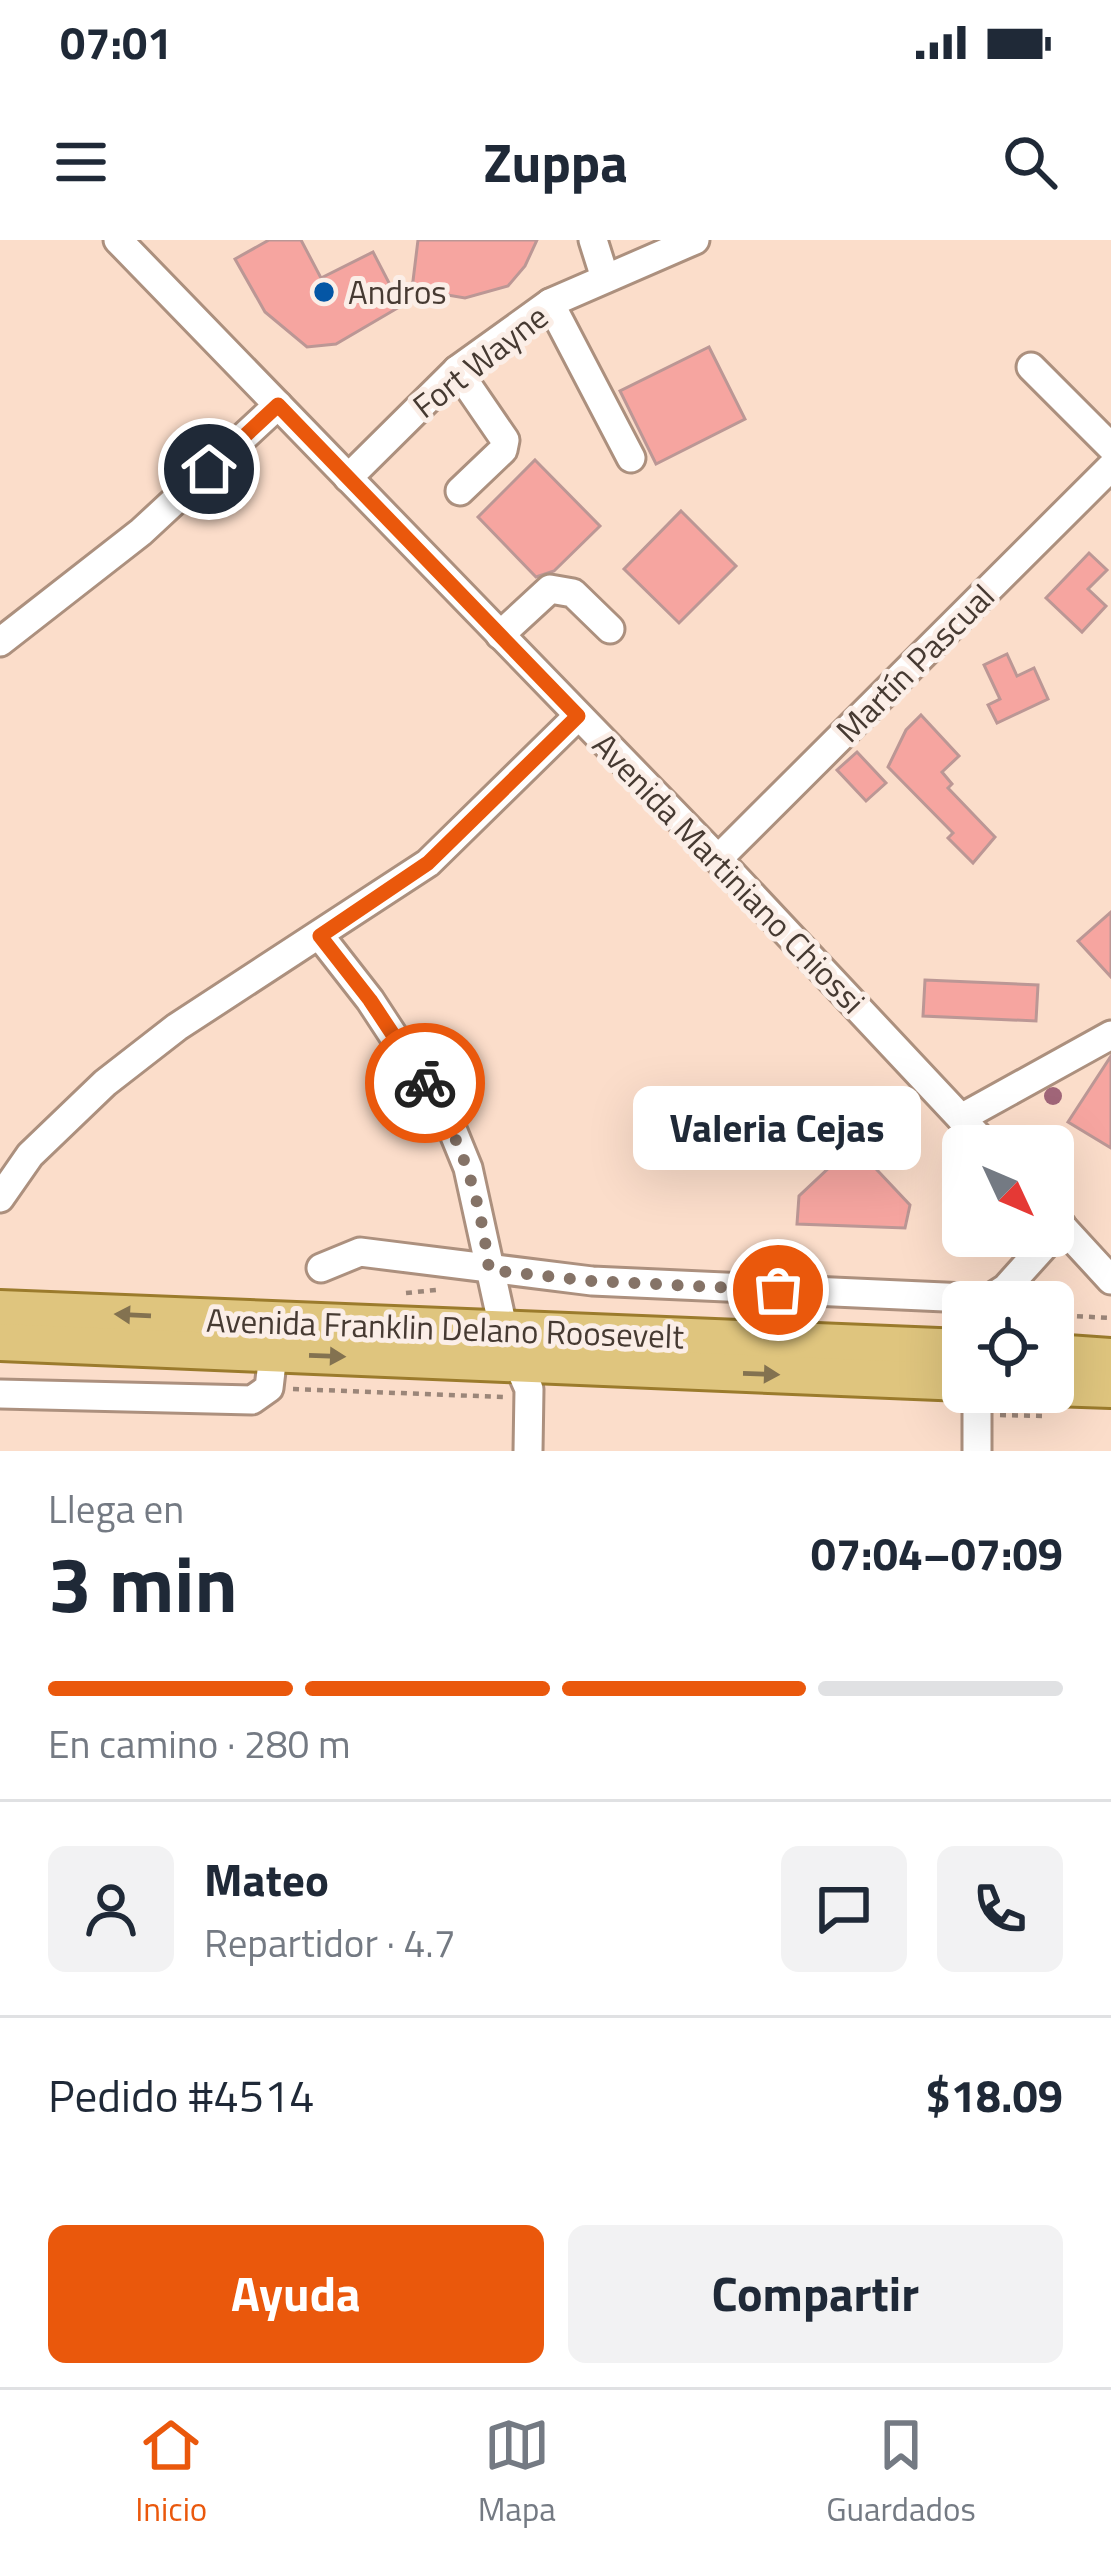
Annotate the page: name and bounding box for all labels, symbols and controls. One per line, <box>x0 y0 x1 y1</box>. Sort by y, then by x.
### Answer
text: 07:01 <box>60 8 172 76</box>
text: Zuppa <box>483 121 628 203</box>
icon: menu <box>48 129 114 195</box>
icon: search <box>997 129 1063 195</box>
place label: Andros <box>348 267 447 317</box>
marker: Andros <box>311 279 337 305</box>
street label: Fort Wayne <box>402 292 558 430</box>
pin <box>158 418 260 520</box>
icon: home <box>176 436 242 502</box>
street label: Martín Pascual <box>824 572 1006 754</box>
street label: Avenida Martiniano Chiossi <box>581 721 877 1025</box>
courier <box>365 1023 485 1143</box>
icon: bike <box>392 1050 458 1116</box>
callout: Valeria Cejas <box>634 1086 922 1170</box>
text: Valeria Cejas <box>669 1098 885 1157</box>
north arrow <box>942 1125 1074 1257</box>
map controls <box>942 1125 1074 1413</box>
pin <box>727 1239 829 1341</box>
icon: bag <box>745 1257 811 1323</box>
button: locate <box>942 1281 1074 1413</box>
street label: Avenida Franklin Delano Roosevelt <box>205 1295 685 1361</box>
one-way arrow <box>113 1305 151 1324</box>
one-way arrow <box>309 1347 347 1366</box>
one-way arrow <box>743 1365 781 1384</box>
text: Llega en <box>48 1479 184 1538</box>
text: 07:04–07:09 <box>811 1519 1063 1587</box>
text: 3 min <box>48 1524 238 1642</box>
text: En camino · 280 m <box>48 1714 351 1773</box>
text: Mateo <box>204 1845 329 1913</box>
button: person <box>48 1846 174 1972</box>
button: chat <box>781 1846 907 1972</box>
button: phone <box>937 1846 1063 1972</box>
text: Repartidor · 4.7 <box>204 1913 456 1972</box>
text: Pedido #4514 <box>48 2061 314 2129</box>
text: $18.09 <box>925 2061 1063 2129</box>
button: Ayuda <box>48 2225 544 2363</box>
button: Compartir <box>568 2225 1063 2363</box>
tab: Inicio <box>135 2412 207 2534</box>
tab: Mapa <box>478 2412 556 2534</box>
tab: Guardados <box>826 2412 976 2534</box>

